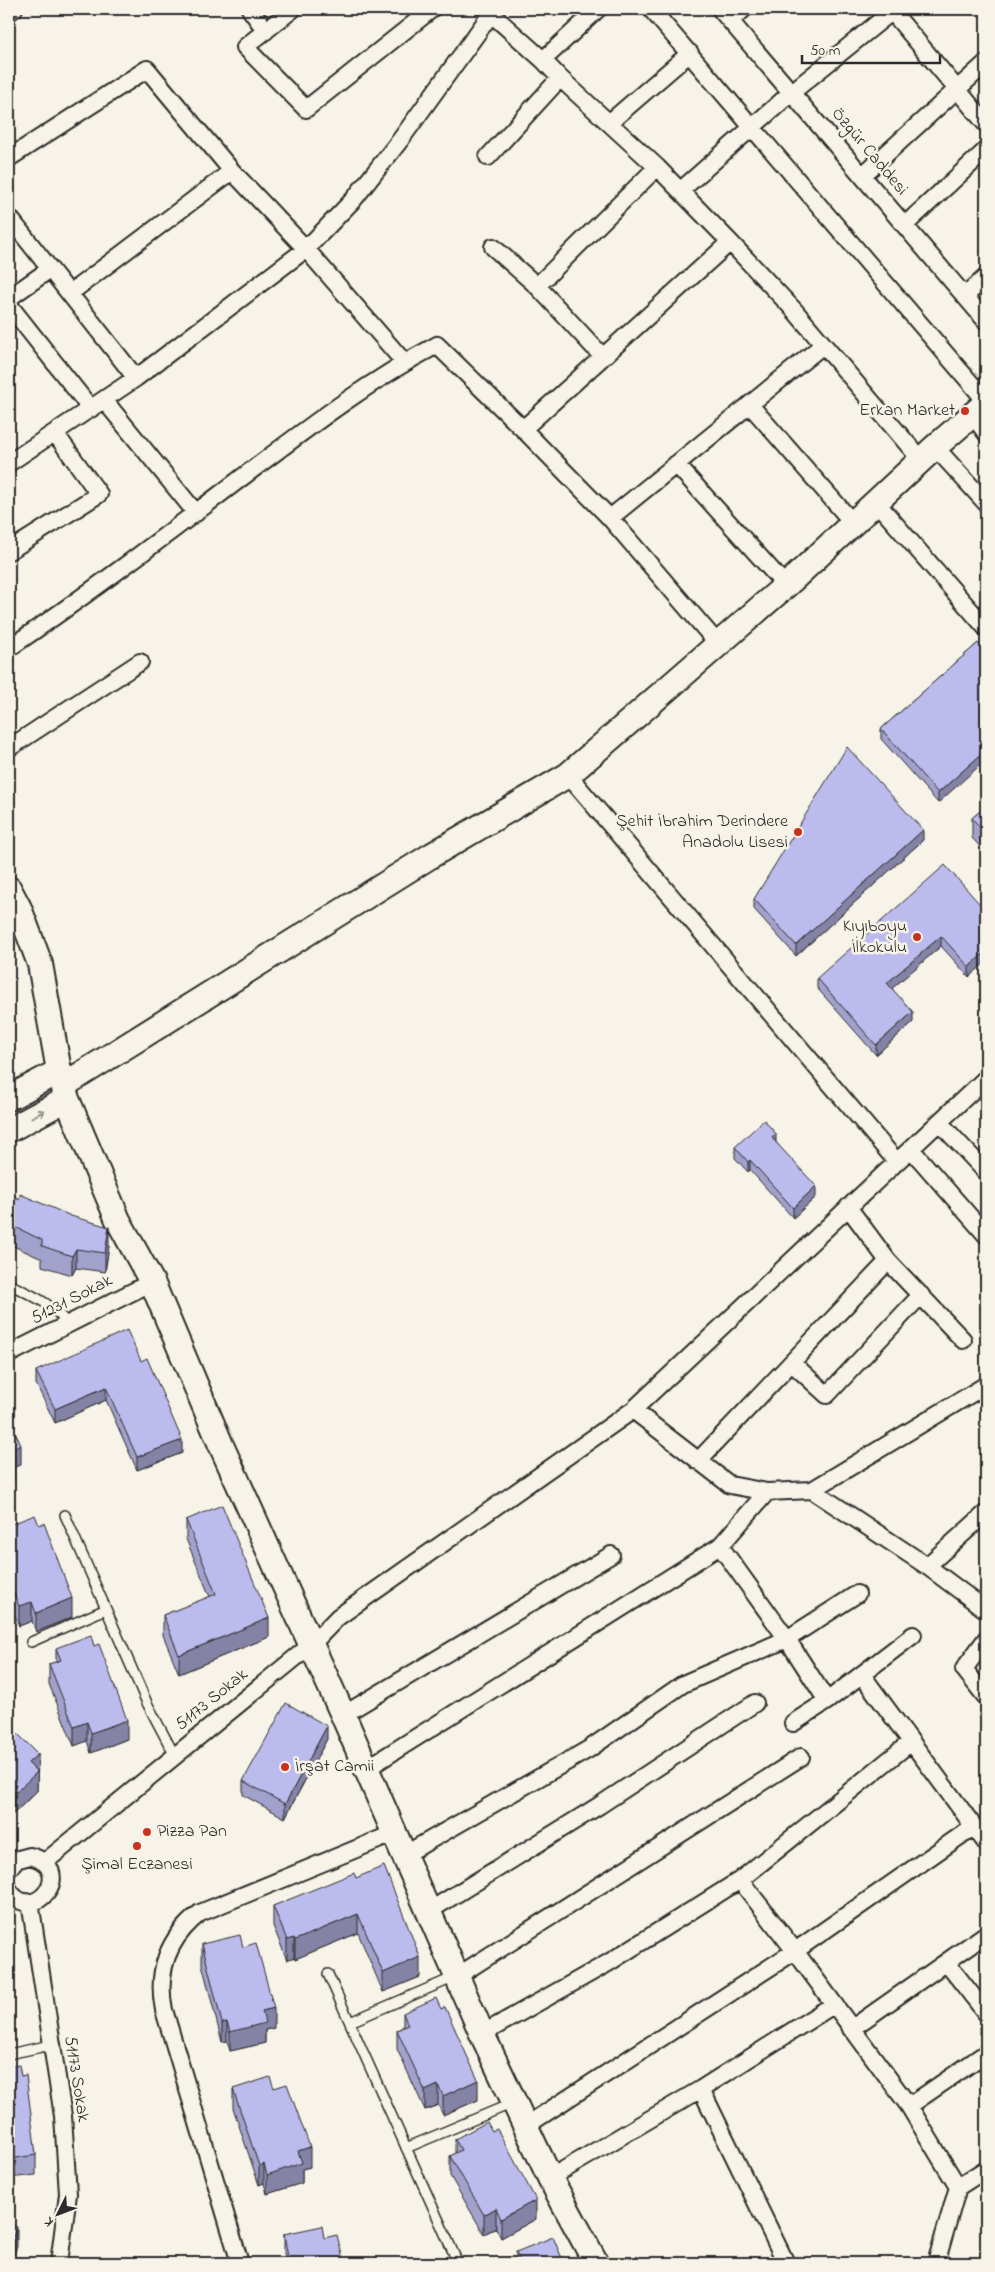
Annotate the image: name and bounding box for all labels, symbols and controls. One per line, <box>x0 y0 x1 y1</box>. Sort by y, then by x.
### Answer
scale bar <box>802 32 940 64</box>
text: 50 m <box>810 40 841 62</box>
street label: Özgür Caddesi <box>824 102 914 202</box>
place label: Erkan Market <box>859 398 955 424</box>
marker: Erkan Market <box>959 405 971 417</box>
place label: Şehit İbrahim Derindere Anadolu Lisesi <box>616 809 789 856</box>
marker: Şehit İbrahim Derindere Anadolu Lisesi <box>792 826 804 838</box>
place label: Kıyıboyu İlkokulu <box>843 914 907 961</box>
marker: Kıyıboyu İlkokulu <box>911 931 923 943</box>
one-way arrow <box>30 1109 45 1119</box>
street label: 51231 Sokak <box>27 1268 117 1332</box>
street label: 51173 Sokak <box>170 1662 254 1737</box>
place label: İrşat Camii <box>295 1754 374 1780</box>
marker: İrşat Camii <box>279 1761 291 1773</box>
place label: Pizza Pan <box>157 1819 227 1845</box>
marker: Pizza Pan <box>141 1826 153 1838</box>
marker: Şimal Eczanesi <box>131 1840 143 1852</box>
place label: Şimal Eczanesi <box>81 1852 193 1878</box>
street label: 51173 Sokak <box>56 2034 96 2124</box>
north arrow <box>32 2190 82 2240</box>
text: K <box>39 2211 60 2231</box>

